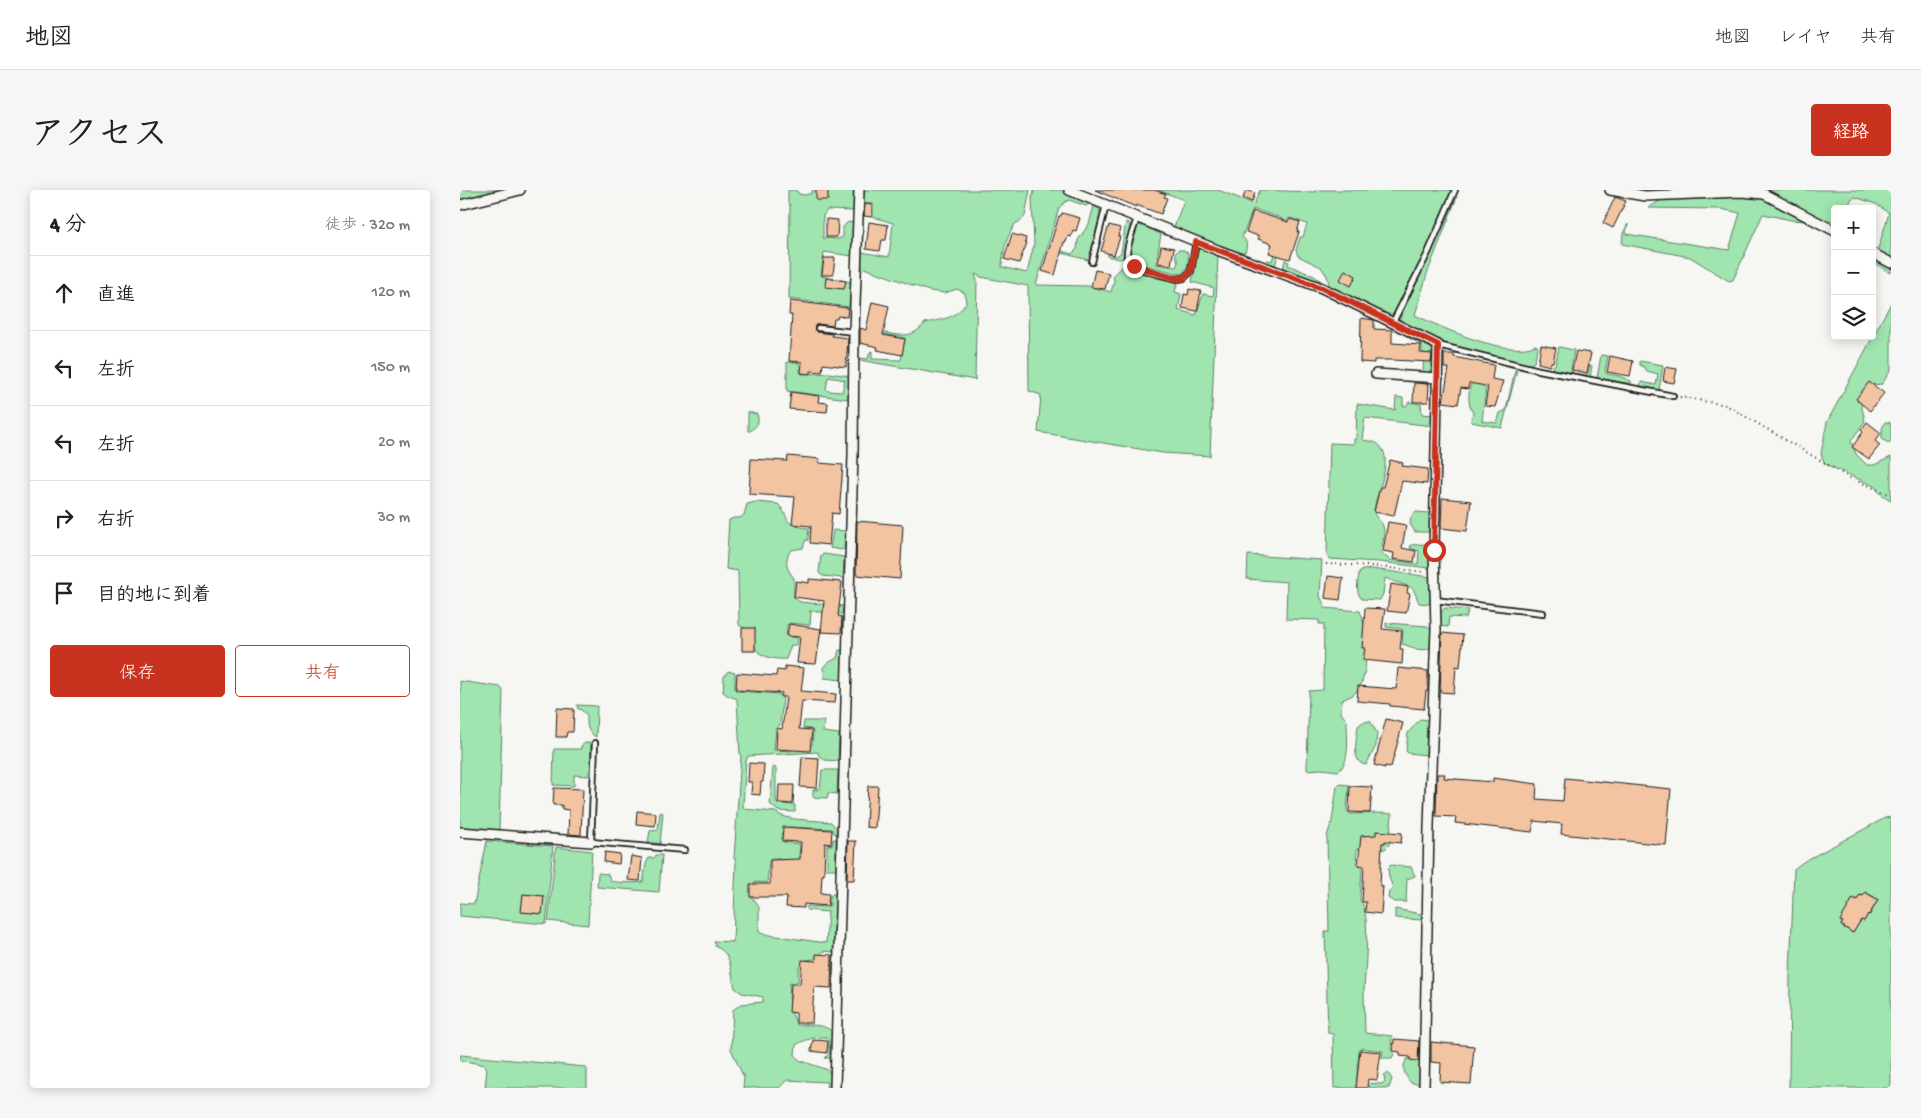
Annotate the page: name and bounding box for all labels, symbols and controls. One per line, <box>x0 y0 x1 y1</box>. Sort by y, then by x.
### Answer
text: 地図 <box>25 25 73 54</box>
text: 地図 <box>1715 28 1751 49</box>
text: レイヤ <box>1779 28 1832 49</box>
text: 共有 <box>1860 28 1896 49</box>
button: 経路 <box>1811 104 1891 156</box>
text: アクセス <box>30 117 168 158</box>
map controls <box>1831 205 1876 340</box>
button: + <box>1831 205 1876 250</box>
text: 4 分 <box>50 214 86 239</box>
text: 徒歩 · 320 m <box>325 217 410 236</box>
button: − <box>1831 250 1876 295</box>
route end <box>1123 255 1146 278</box>
icon: ahead <box>50 279 78 307</box>
text: 120 m <box>371 284 410 303</box>
text: 直進 <box>97 285 135 308</box>
button: layers <box>1831 295 1876 340</box>
icon: left <box>50 354 78 382</box>
text: 150 m <box>371 359 410 378</box>
text: 左折 <box>97 360 135 383</box>
icon: left <box>50 429 78 457</box>
text: 20 m <box>378 434 410 453</box>
text: 左折 <box>97 435 135 458</box>
icon: right <box>50 504 78 532</box>
text: 30 m <box>377 509 410 528</box>
text: 右折 <box>97 510 135 533</box>
route start <box>1423 539 1446 562</box>
icon: arrive <box>50 579 78 607</box>
text: 目的地に到着 <box>97 585 211 608</box>
button: 保存 <box>50 645 225 697</box>
button: 共有 <box>235 645 410 697</box>

